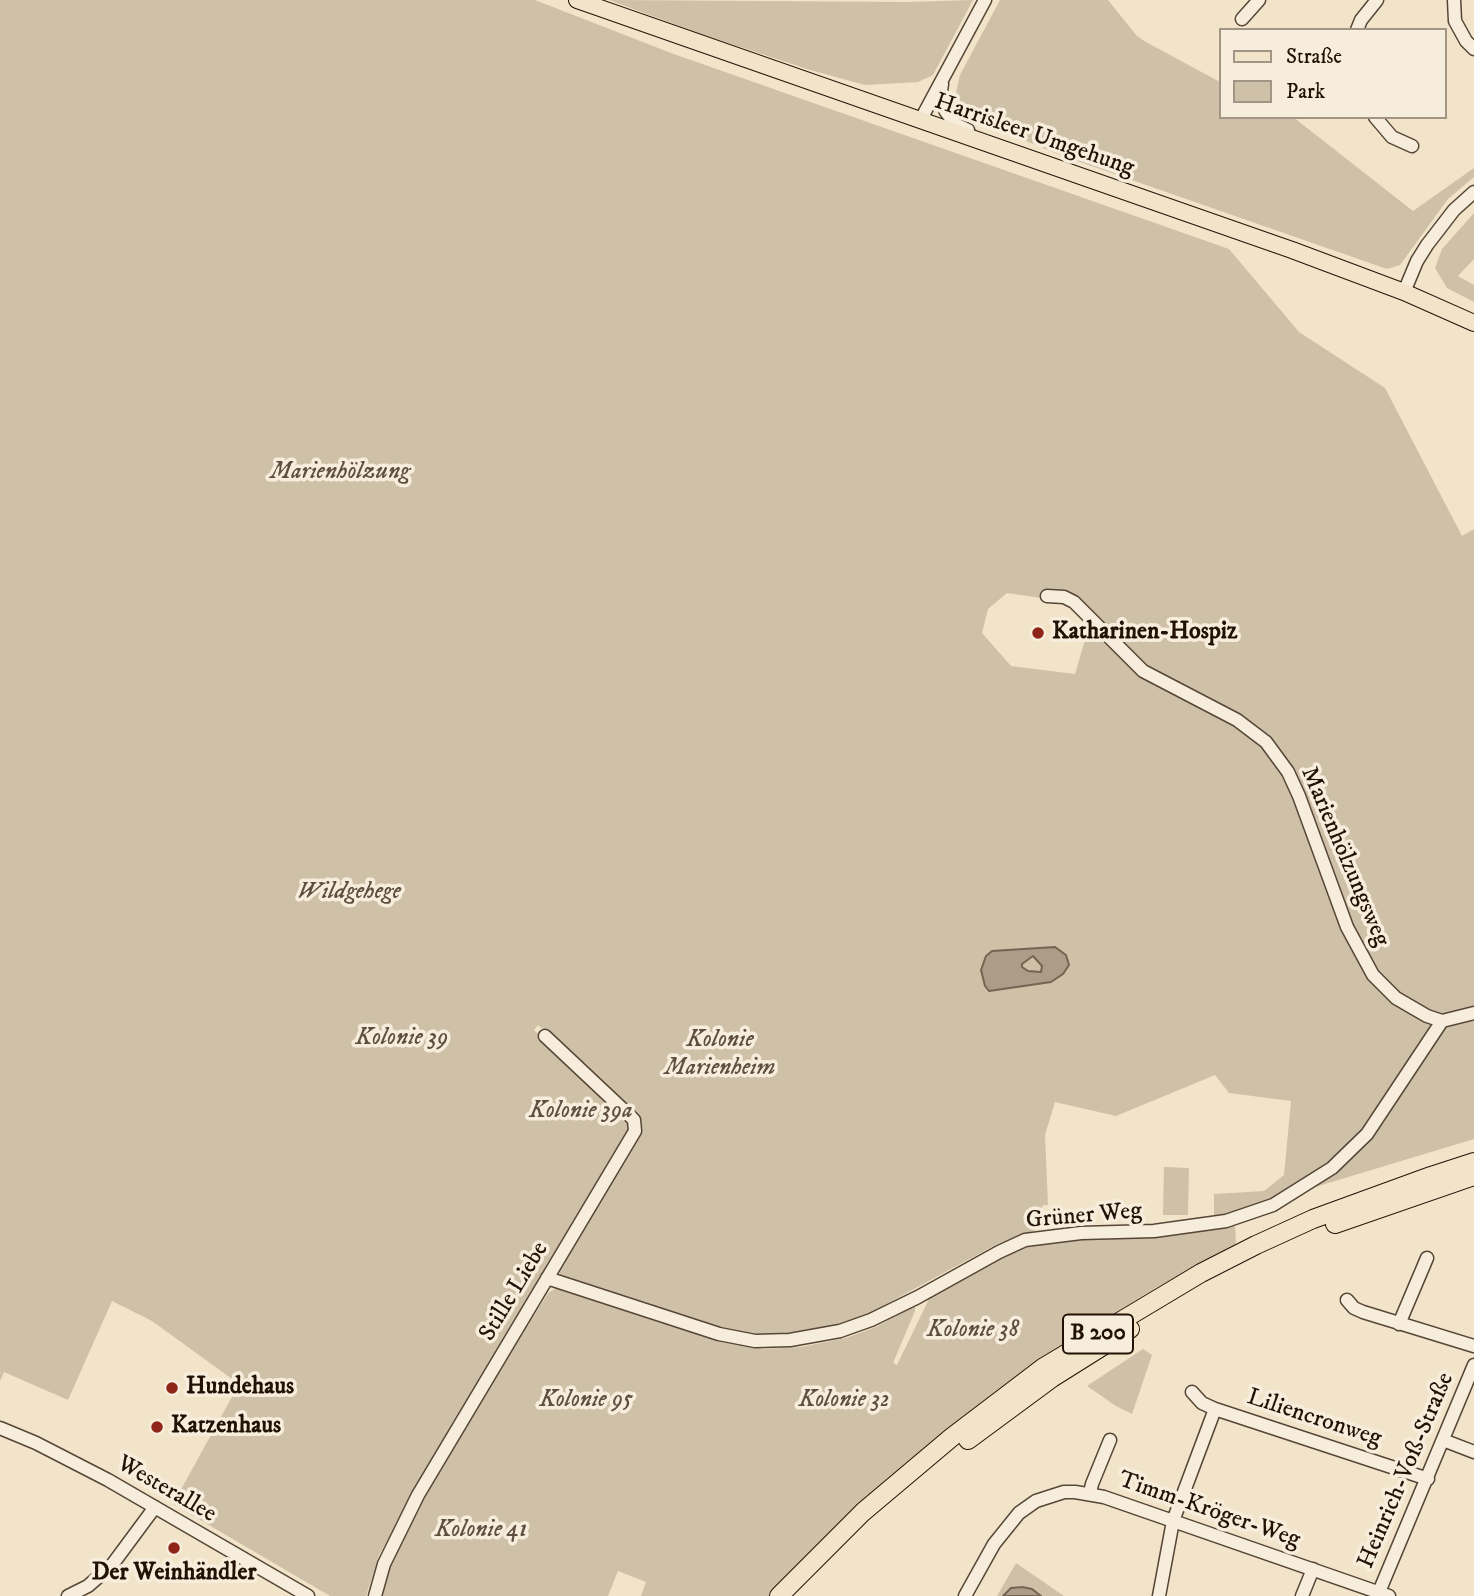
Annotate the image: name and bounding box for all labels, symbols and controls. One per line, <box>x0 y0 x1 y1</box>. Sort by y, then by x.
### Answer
legend <box>1218 28 1446 119</box>
text: Straße <box>1286 44 1342 70</box>
text: Park <box>1286 79 1325 105</box>
street label: Harrisleer Umgehung <box>930 88 1138 184</box>
park label: Marienhölzung <box>270 459 410 487</box>
place label: Katharinen-Hospiz <box>1052 619 1237 647</box>
marker: Katharinen-Hospiz <box>1030 625 1046 641</box>
street label: Marienhölzungsweg <box>1293 763 1395 951</box>
park label: Wildgehege <box>297 879 401 907</box>
park label: Kolonie 39 <box>356 1025 448 1053</box>
park label: Kolonie Marienheim <box>665 1027 775 1083</box>
park label: Kolonie 39a <box>529 1098 633 1126</box>
street label: Grüner Weg <box>1025 1198 1143 1236</box>
street label: Stille Liebe <box>474 1237 556 1347</box>
road number: B 200 <box>1063 1315 1133 1354</box>
park label: Kolonie 38 <box>927 1317 1019 1345</box>
street label: Heinrich-Voß-Straße <box>1353 1369 1461 1573</box>
place label: Hundehaus <box>186 1374 294 1402</box>
marker: Hundehaus <box>164 1380 180 1396</box>
street label: Liliencronweg <box>1243 1384 1385 1454</box>
park label: Kolonie 95 <box>539 1387 633 1415</box>
park label: Kolonie 32 <box>799 1387 889 1415</box>
place label: Katzenhaus <box>171 1413 281 1441</box>
marker: Katzenhaus <box>149 1419 165 1435</box>
street label: Westerallee <box>111 1450 221 1530</box>
street label: Timm-Kröger-Weg <box>1114 1466 1304 1556</box>
park label: Kolonie 41 <box>435 1517 527 1545</box>
marker: Der Weinhändler <box>166 1540 182 1556</box>
place label: Der Weinhändler <box>92 1560 256 1588</box>

